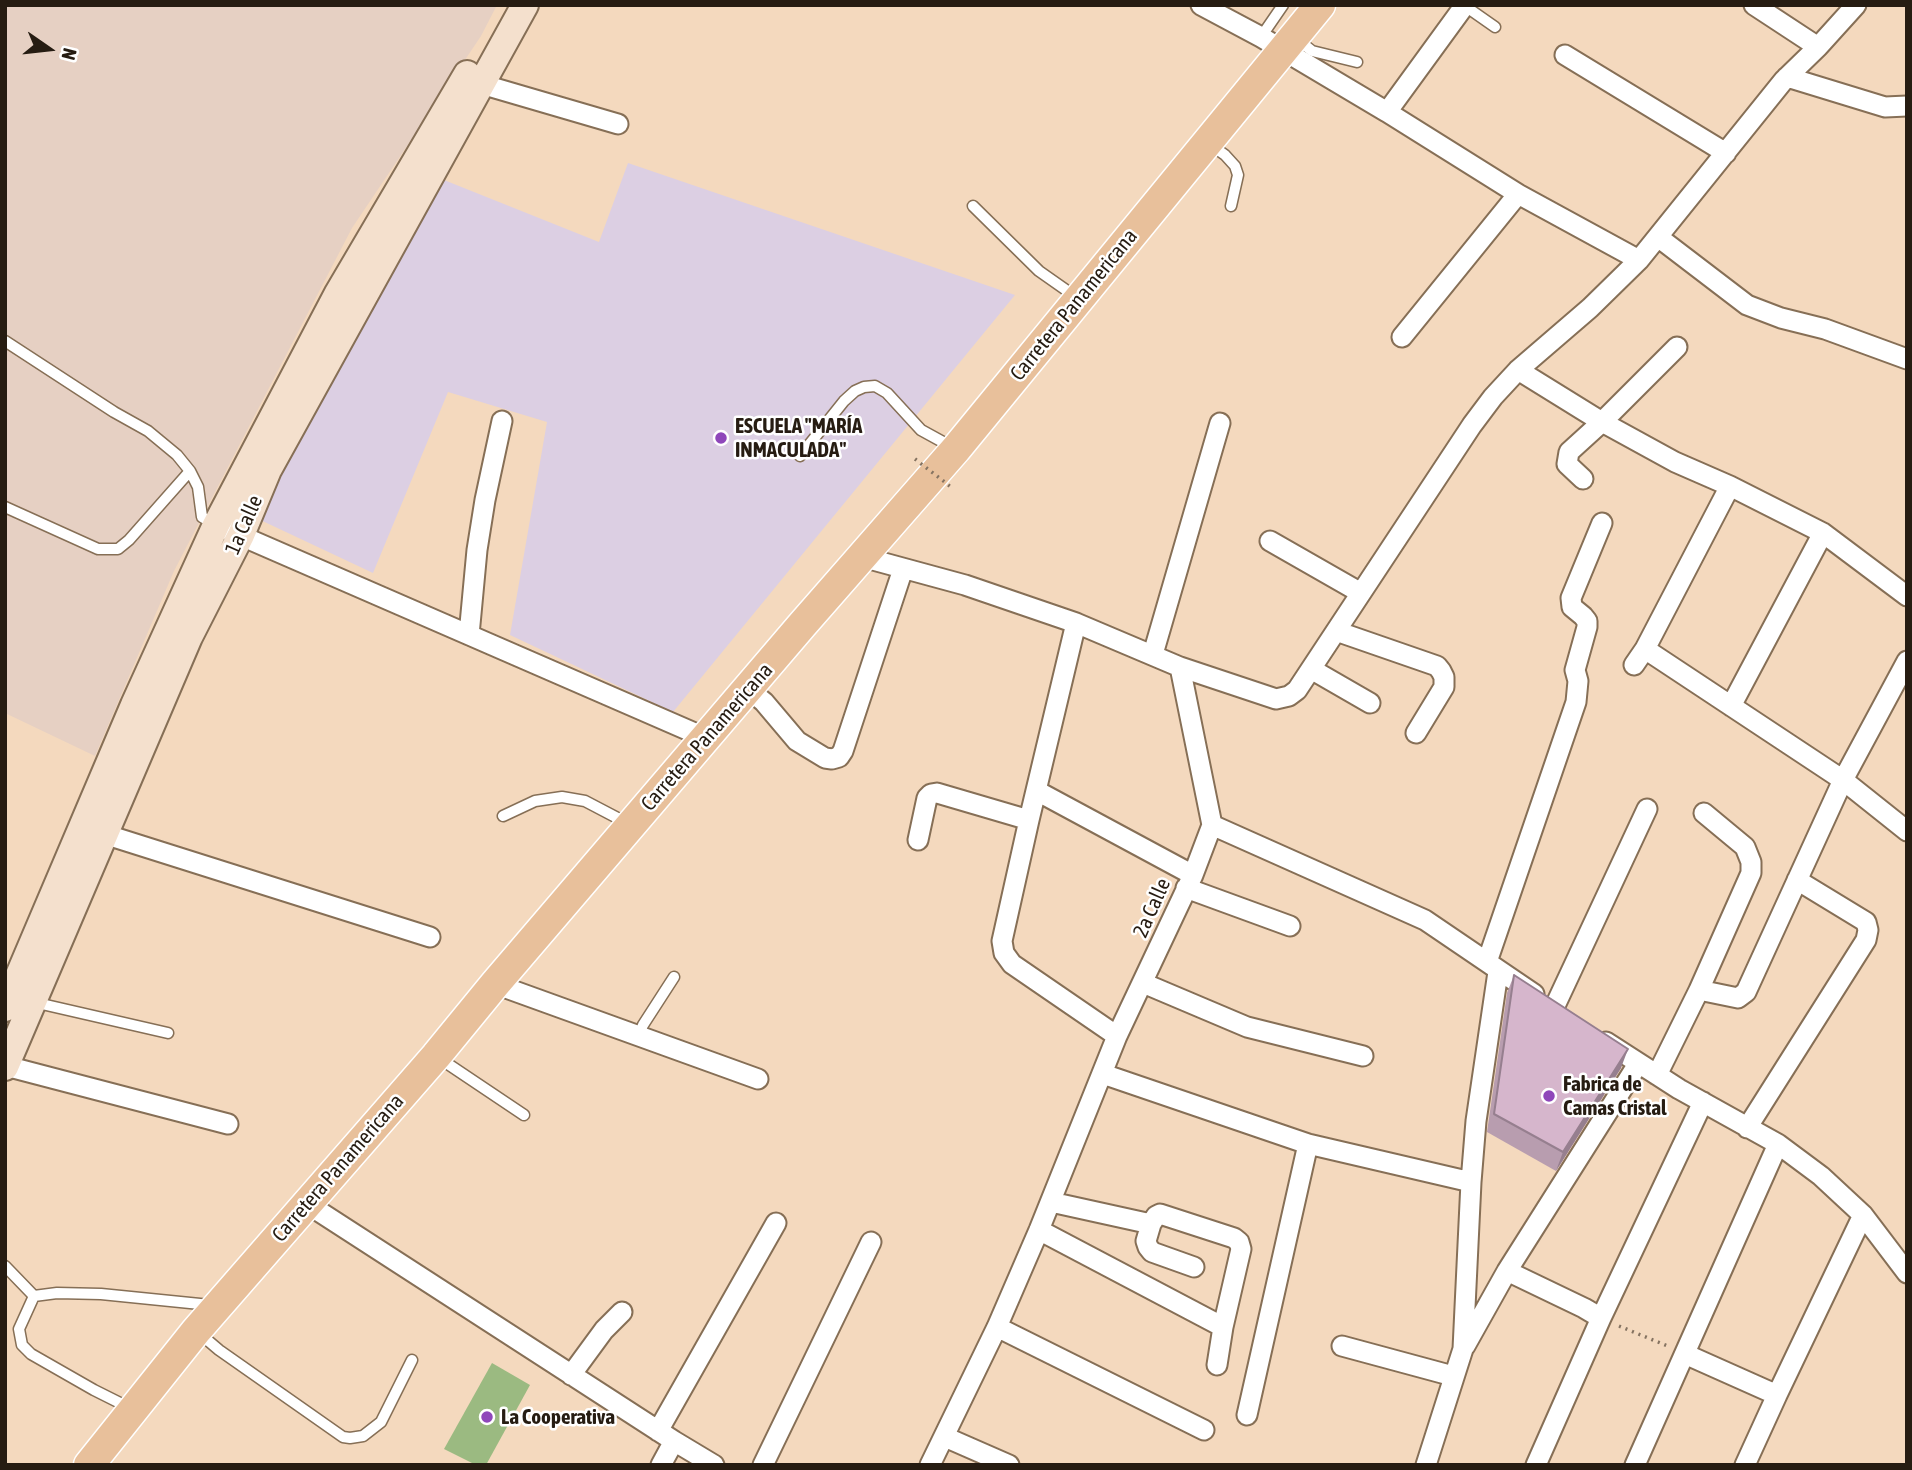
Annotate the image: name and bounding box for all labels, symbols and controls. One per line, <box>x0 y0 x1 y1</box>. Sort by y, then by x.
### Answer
north arrow <box>14 14 84 84</box>
text: N <box>57 46 81 62</box>
street label: Carretera Panamericana <box>1005 224 1143 386</box>
place label: ESCUELA "MARÍA INMACULADA" <box>735 413 862 463</box>
marker: ESCUELA "MARÍA INMACULADA" <box>713 430 729 446</box>
street label: 1a Calle <box>220 491 268 559</box>
street label: Carretera Panamericana <box>636 658 778 816</box>
street label: 2a Calle <box>1128 874 1176 942</box>
place label: Fabrica de Camas Cristal <box>1563 1071 1667 1121</box>
marker: Fabrica de Camas Cristal <box>1541 1088 1557 1104</box>
street label: Carretera Panamericana <box>267 1089 409 1247</box>
place label: La Cooperativa <box>501 1404 615 1430</box>
marker: La Cooperativa <box>479 1409 495 1425</box>

